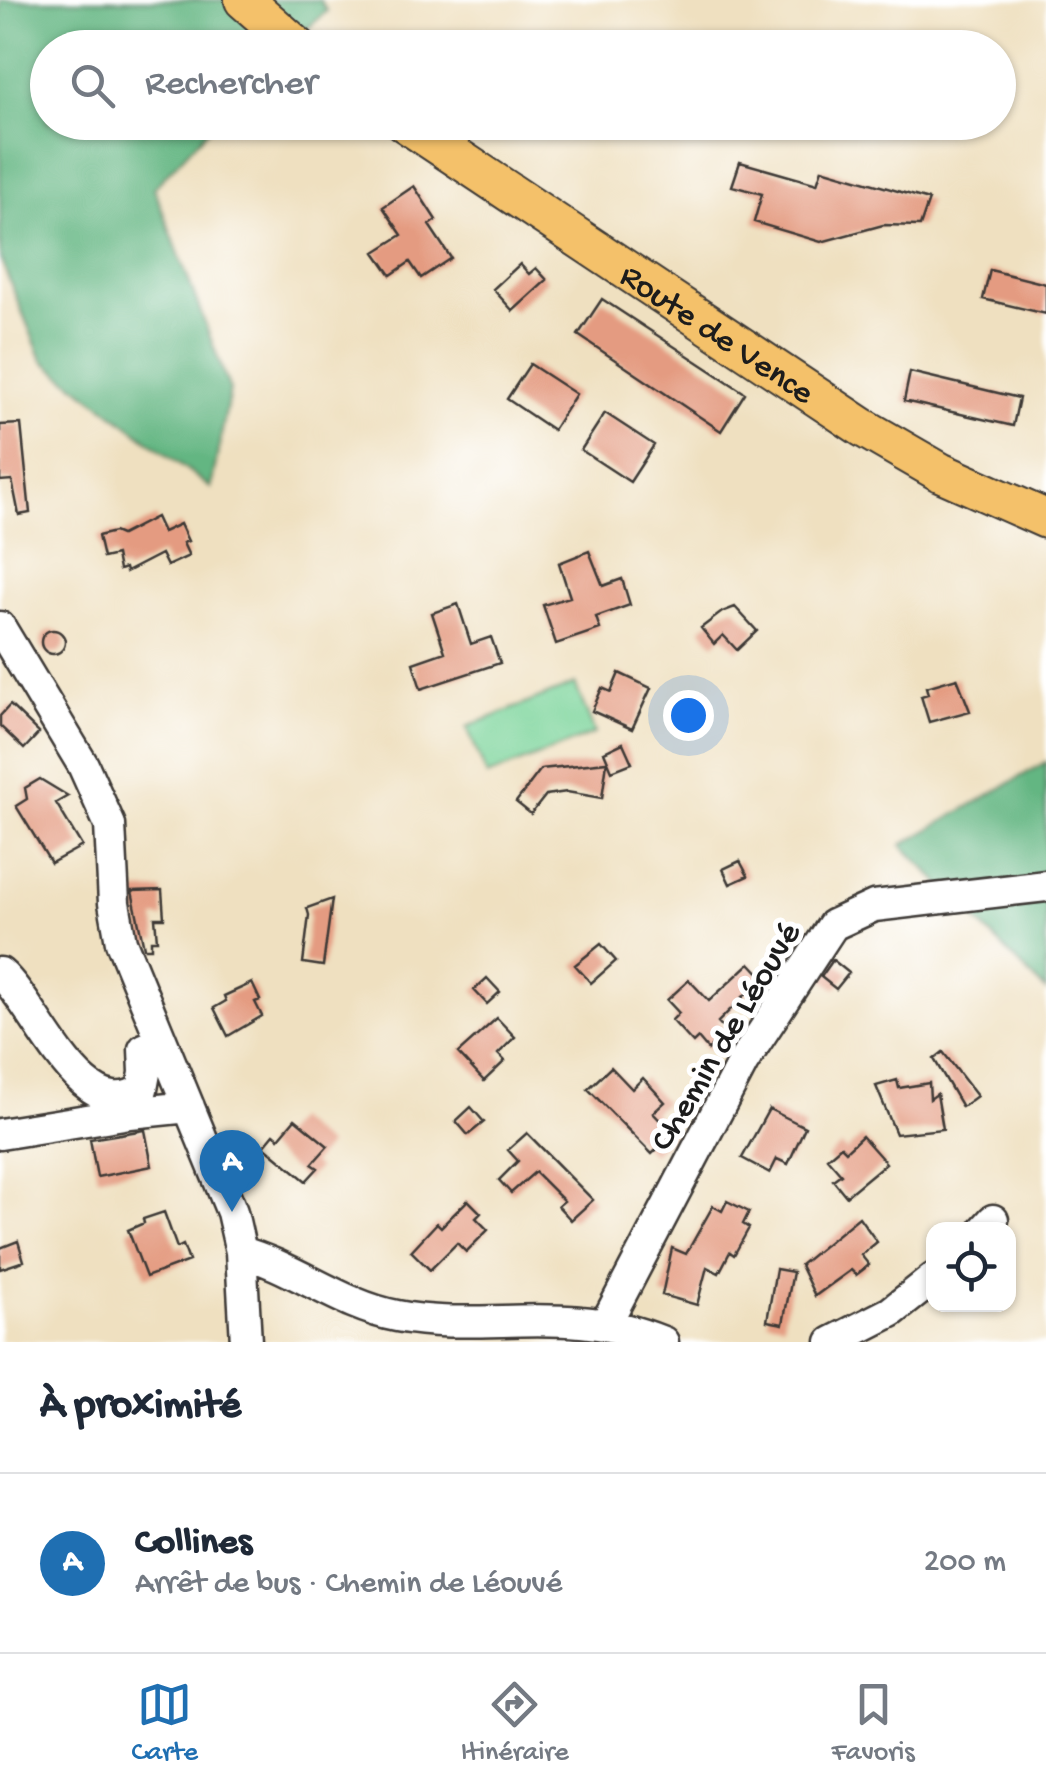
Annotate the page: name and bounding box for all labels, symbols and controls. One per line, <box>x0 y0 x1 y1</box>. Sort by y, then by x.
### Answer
search box <box>30 30 1016 140</box>
icon: search <box>65 58 120 113</box>
text: Rechercher <box>145 63 317 107</box>
street label: Route de Vence <box>611 257 821 416</box>
your location <box>663 690 714 741</box>
street label: Chemin de Léouvé <box>643 915 812 1159</box>
pin: A <box>200 1130 264 1212</box>
map controls <box>926 1222 1016 1312</box>
button: locate <box>926 1222 1016 1312</box>
text: À proximité <box>40 1383 241 1432</box>
text: Collines <box>135 1522 252 1566</box>
text: A <box>63 1544 82 1582</box>
text: 200 m <box>924 1544 1006 1582</box>
text: Arrêt de bus · Chemin de Léouvé <box>135 1566 562 1604</box>
tab: Carte <box>131 1677 198 1770</box>
tab: Itinéraire <box>461 1677 569 1770</box>
tab: Favoris <box>832 1677 915 1770</box>

